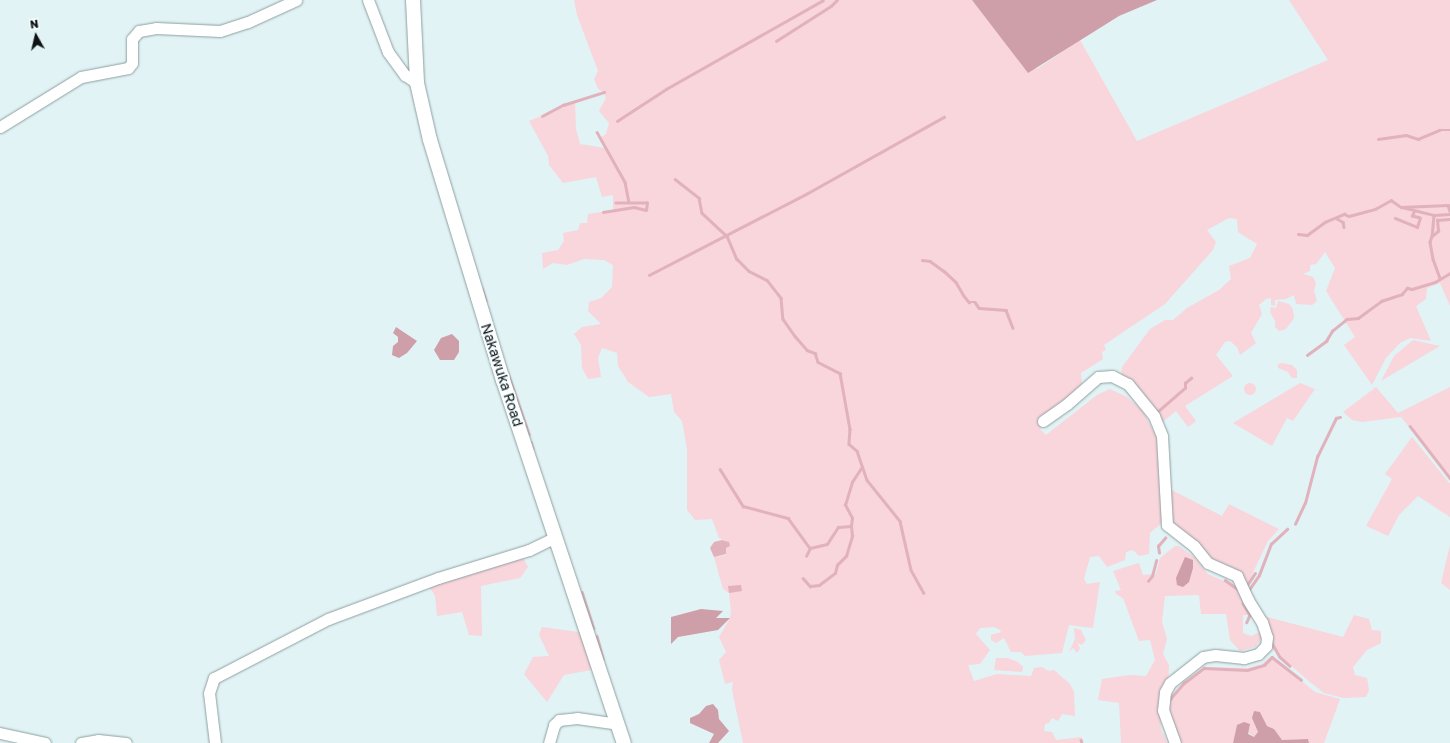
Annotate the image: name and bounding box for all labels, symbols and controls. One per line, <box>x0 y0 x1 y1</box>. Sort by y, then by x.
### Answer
north arrow <box>16 16 56 56</box>
text: N <box>29 17 39 31</box>
street label: Nakawuka Road <box>477 321 527 429</box>

